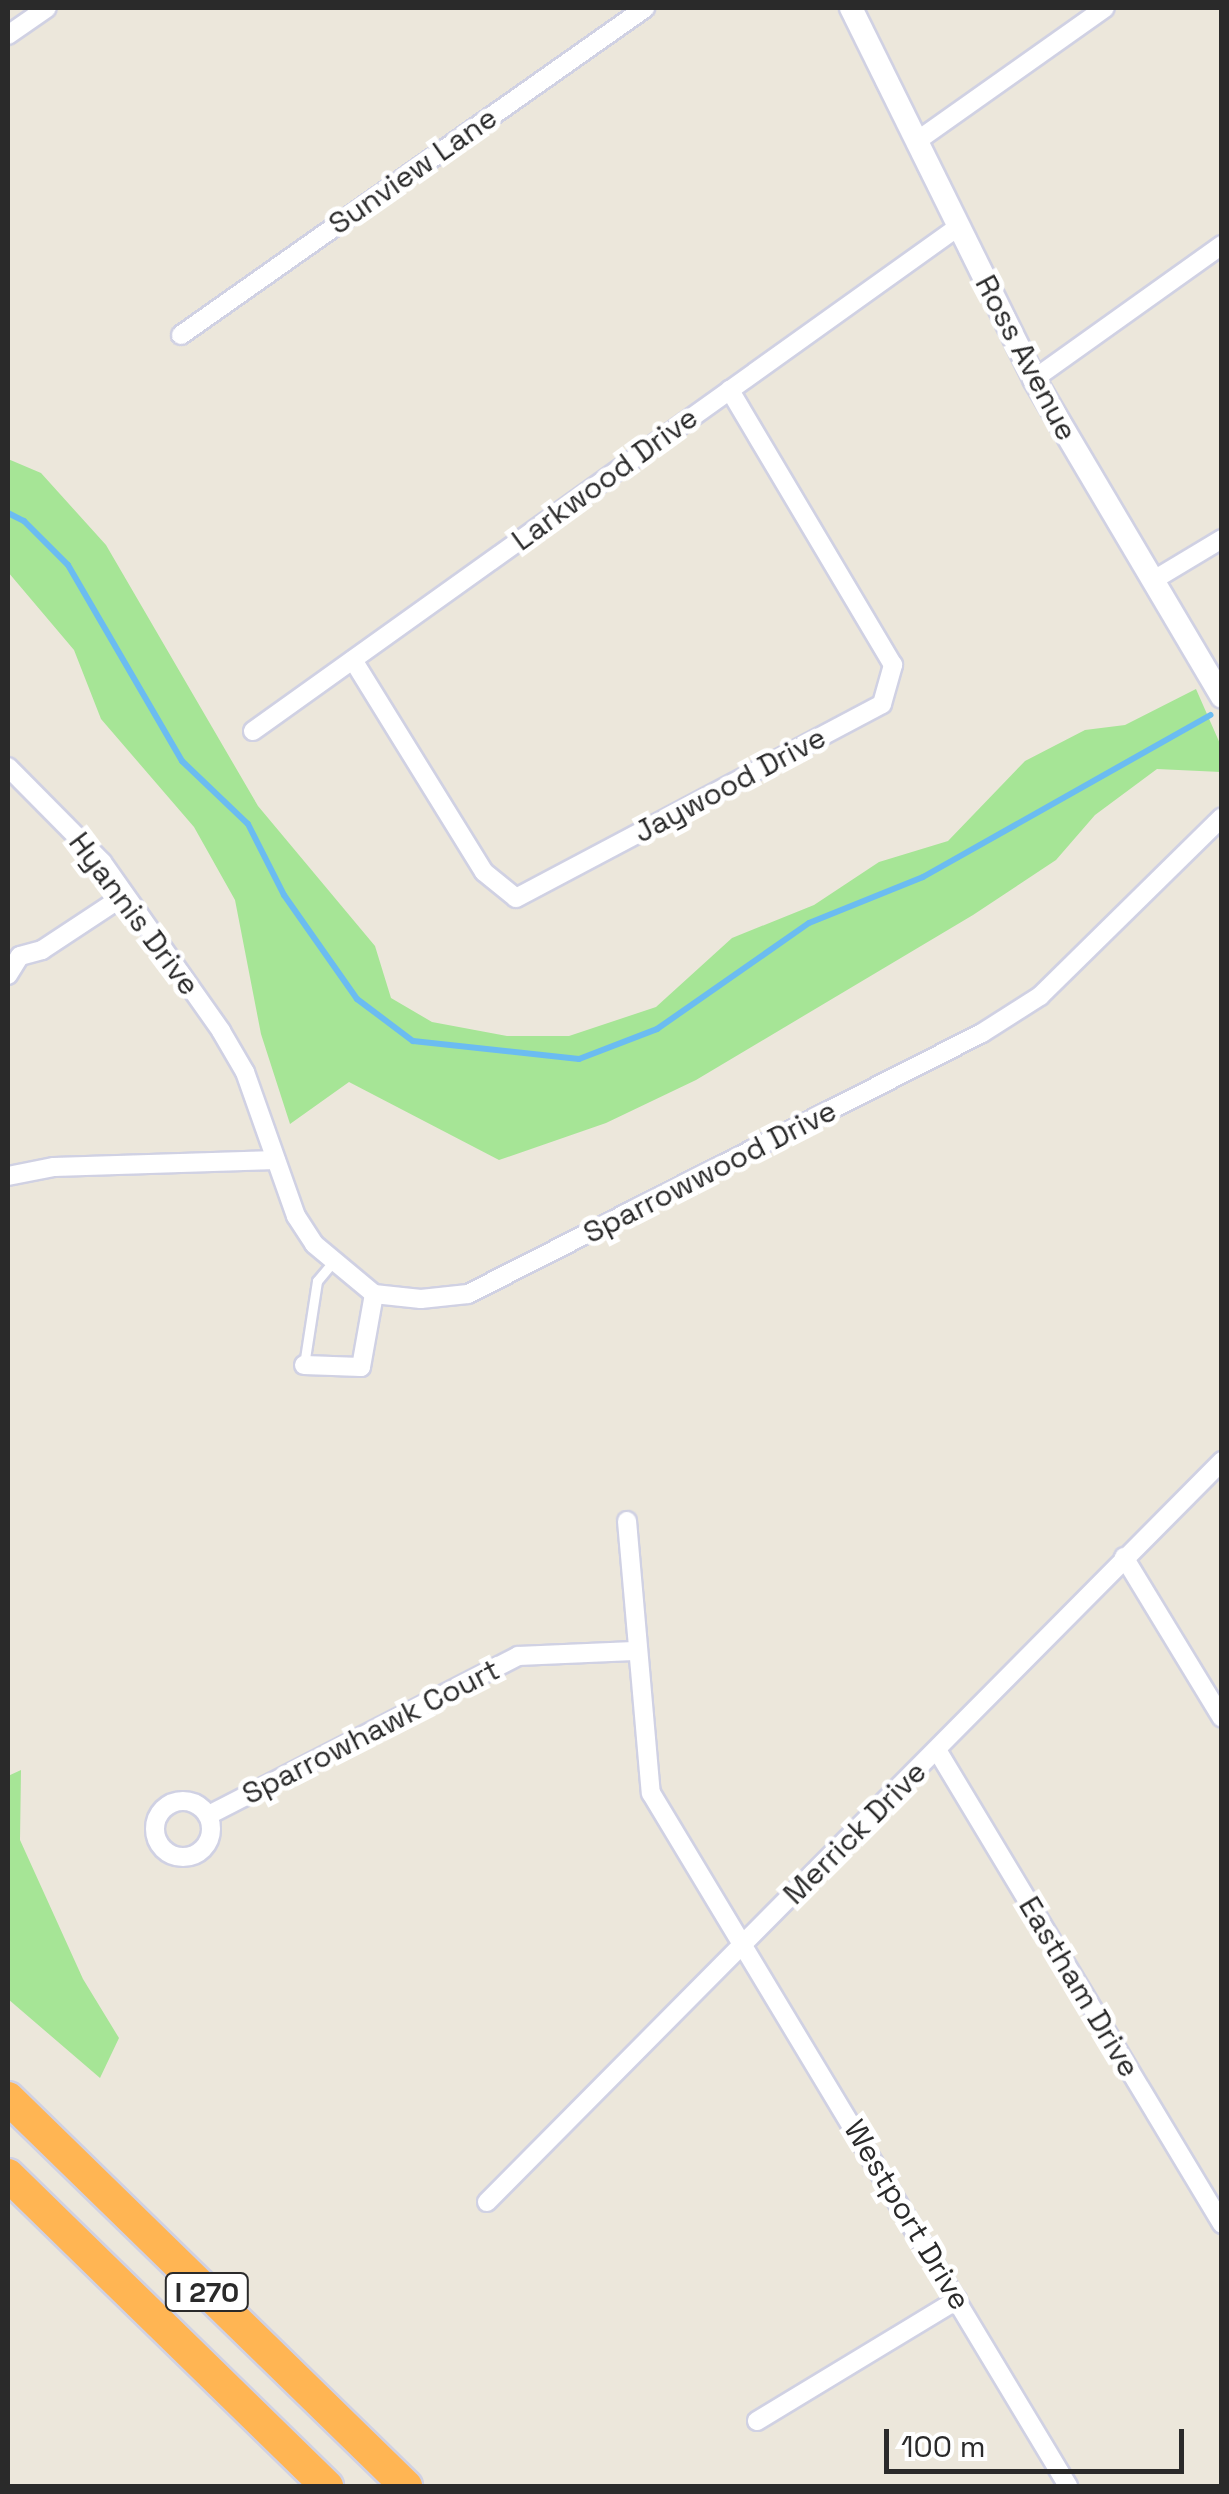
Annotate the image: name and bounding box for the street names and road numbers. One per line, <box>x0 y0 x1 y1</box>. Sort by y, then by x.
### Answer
street label: Sunview Lane <box>322 100 504 242</box>
street label: Ross Avenue <box>967 269 1085 447</box>
street label: Larkwood Drive <box>505 400 705 558</box>
street label: Jaywood Drive <box>628 719 832 851</box>
street label: Hyannis Drive <box>61 825 207 1003</box>
street label: Sparrowwood Drive <box>578 1093 842 1251</box>
street label: Sparrowhawk Court <box>236 1652 506 1812</box>
street label: Merrick Drive <box>776 1754 934 1912</box>
street label: Eastham Drive <box>1011 1890 1147 2084</box>
street label: Westport Drive <box>836 2113 978 2317</box>
road number: I 270 <box>164 2269 250 2315</box>

